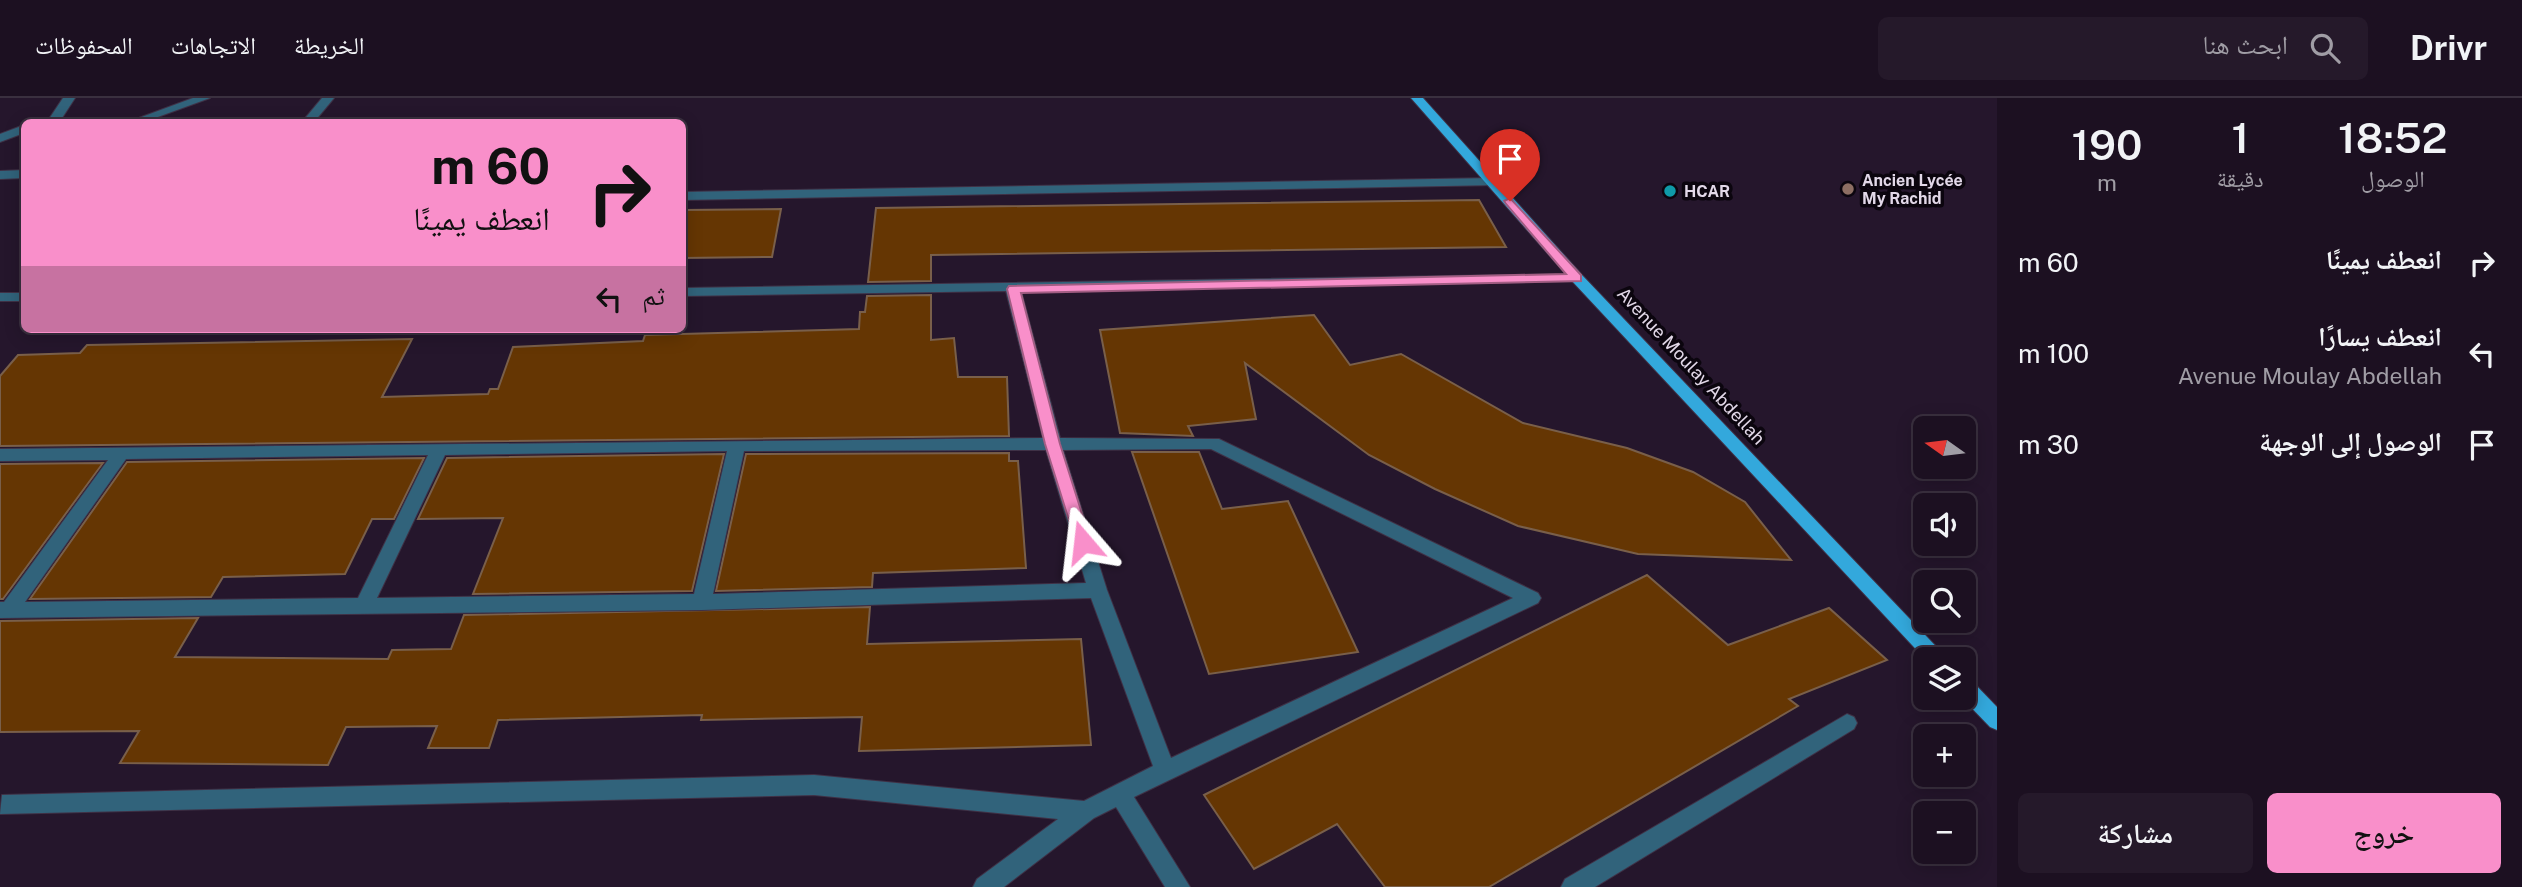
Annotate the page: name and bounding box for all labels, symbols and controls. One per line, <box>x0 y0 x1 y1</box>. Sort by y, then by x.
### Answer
search box <box>1878 17 2368 80</box>
text: ابحث هنا <box>2202 29 2288 60</box>
icon: search <box>2306 29 2344 67</box>
text: Drivr <box>2410 29 2487 67</box>
text: المحفوظات <box>35 31 133 59</box>
text: الاتجاهات <box>171 31 256 59</box>
text: الخريطة <box>294 31 365 59</box>
text: 1 <box>2231 113 2249 162</box>
text: 18:52 <box>2338 113 2448 162</box>
text: 190 <box>2072 120 2142 169</box>
pin <box>1480 129 1540 201</box>
text: 60 m <box>431 137 550 195</box>
icon: arrive <box>1491 140 1529 178</box>
icon: right <box>574 147 665 238</box>
text: دقيقة <box>2217 165 2264 192</box>
text: الوصول <box>2361 165 2425 192</box>
text: m <box>2097 169 2117 196</box>
place label: Ancien Lycée My Rachid <box>1862 171 1963 208</box>
marker: Ancien Lycée My Rachid <box>1840 181 1856 197</box>
place label: HCAR <box>1684 182 1730 201</box>
marker: HCAR <box>1662 183 1678 199</box>
text: انعطف يمينًا <box>413 200 550 237</box>
text: انعطف يمينًا <box>2326 244 2442 275</box>
icon: right <box>2463 244 2501 282</box>
text: 60 m <box>2018 247 2079 278</box>
icon: left <box>590 280 628 318</box>
text: ثم <box>642 280 665 311</box>
street label: Avenue Moulay Abdellah <box>1613 283 1770 448</box>
text: انعطف يسارًا <box>2318 321 2442 352</box>
icon: left <box>2463 335 2501 373</box>
text: 100 m <box>2018 338 2089 369</box>
text: Avenue Moulay Abdellah <box>2178 362 2442 389</box>
north arrow <box>1913 416 1976 480</box>
map controls <box>1913 416 1976 864</box>
text: الوصول إلى الوجهة <box>2259 426 2442 457</box>
icon: arrive <box>2463 426 2501 464</box>
text: 30 m <box>2018 429 2079 460</box>
button: sound <box>1913 493 1976 556</box>
position arrow <box>1046 505 1120 579</box>
button: search <box>1913 570 1976 633</box>
button: layers <box>1913 647 1976 710</box>
button: + <box>1913 724 1976 787</box>
button: مشاركة <box>2018 793 2253 873</box>
button: خروج <box>2267 793 2501 873</box>
button: − <box>1913 801 1976 864</box>

